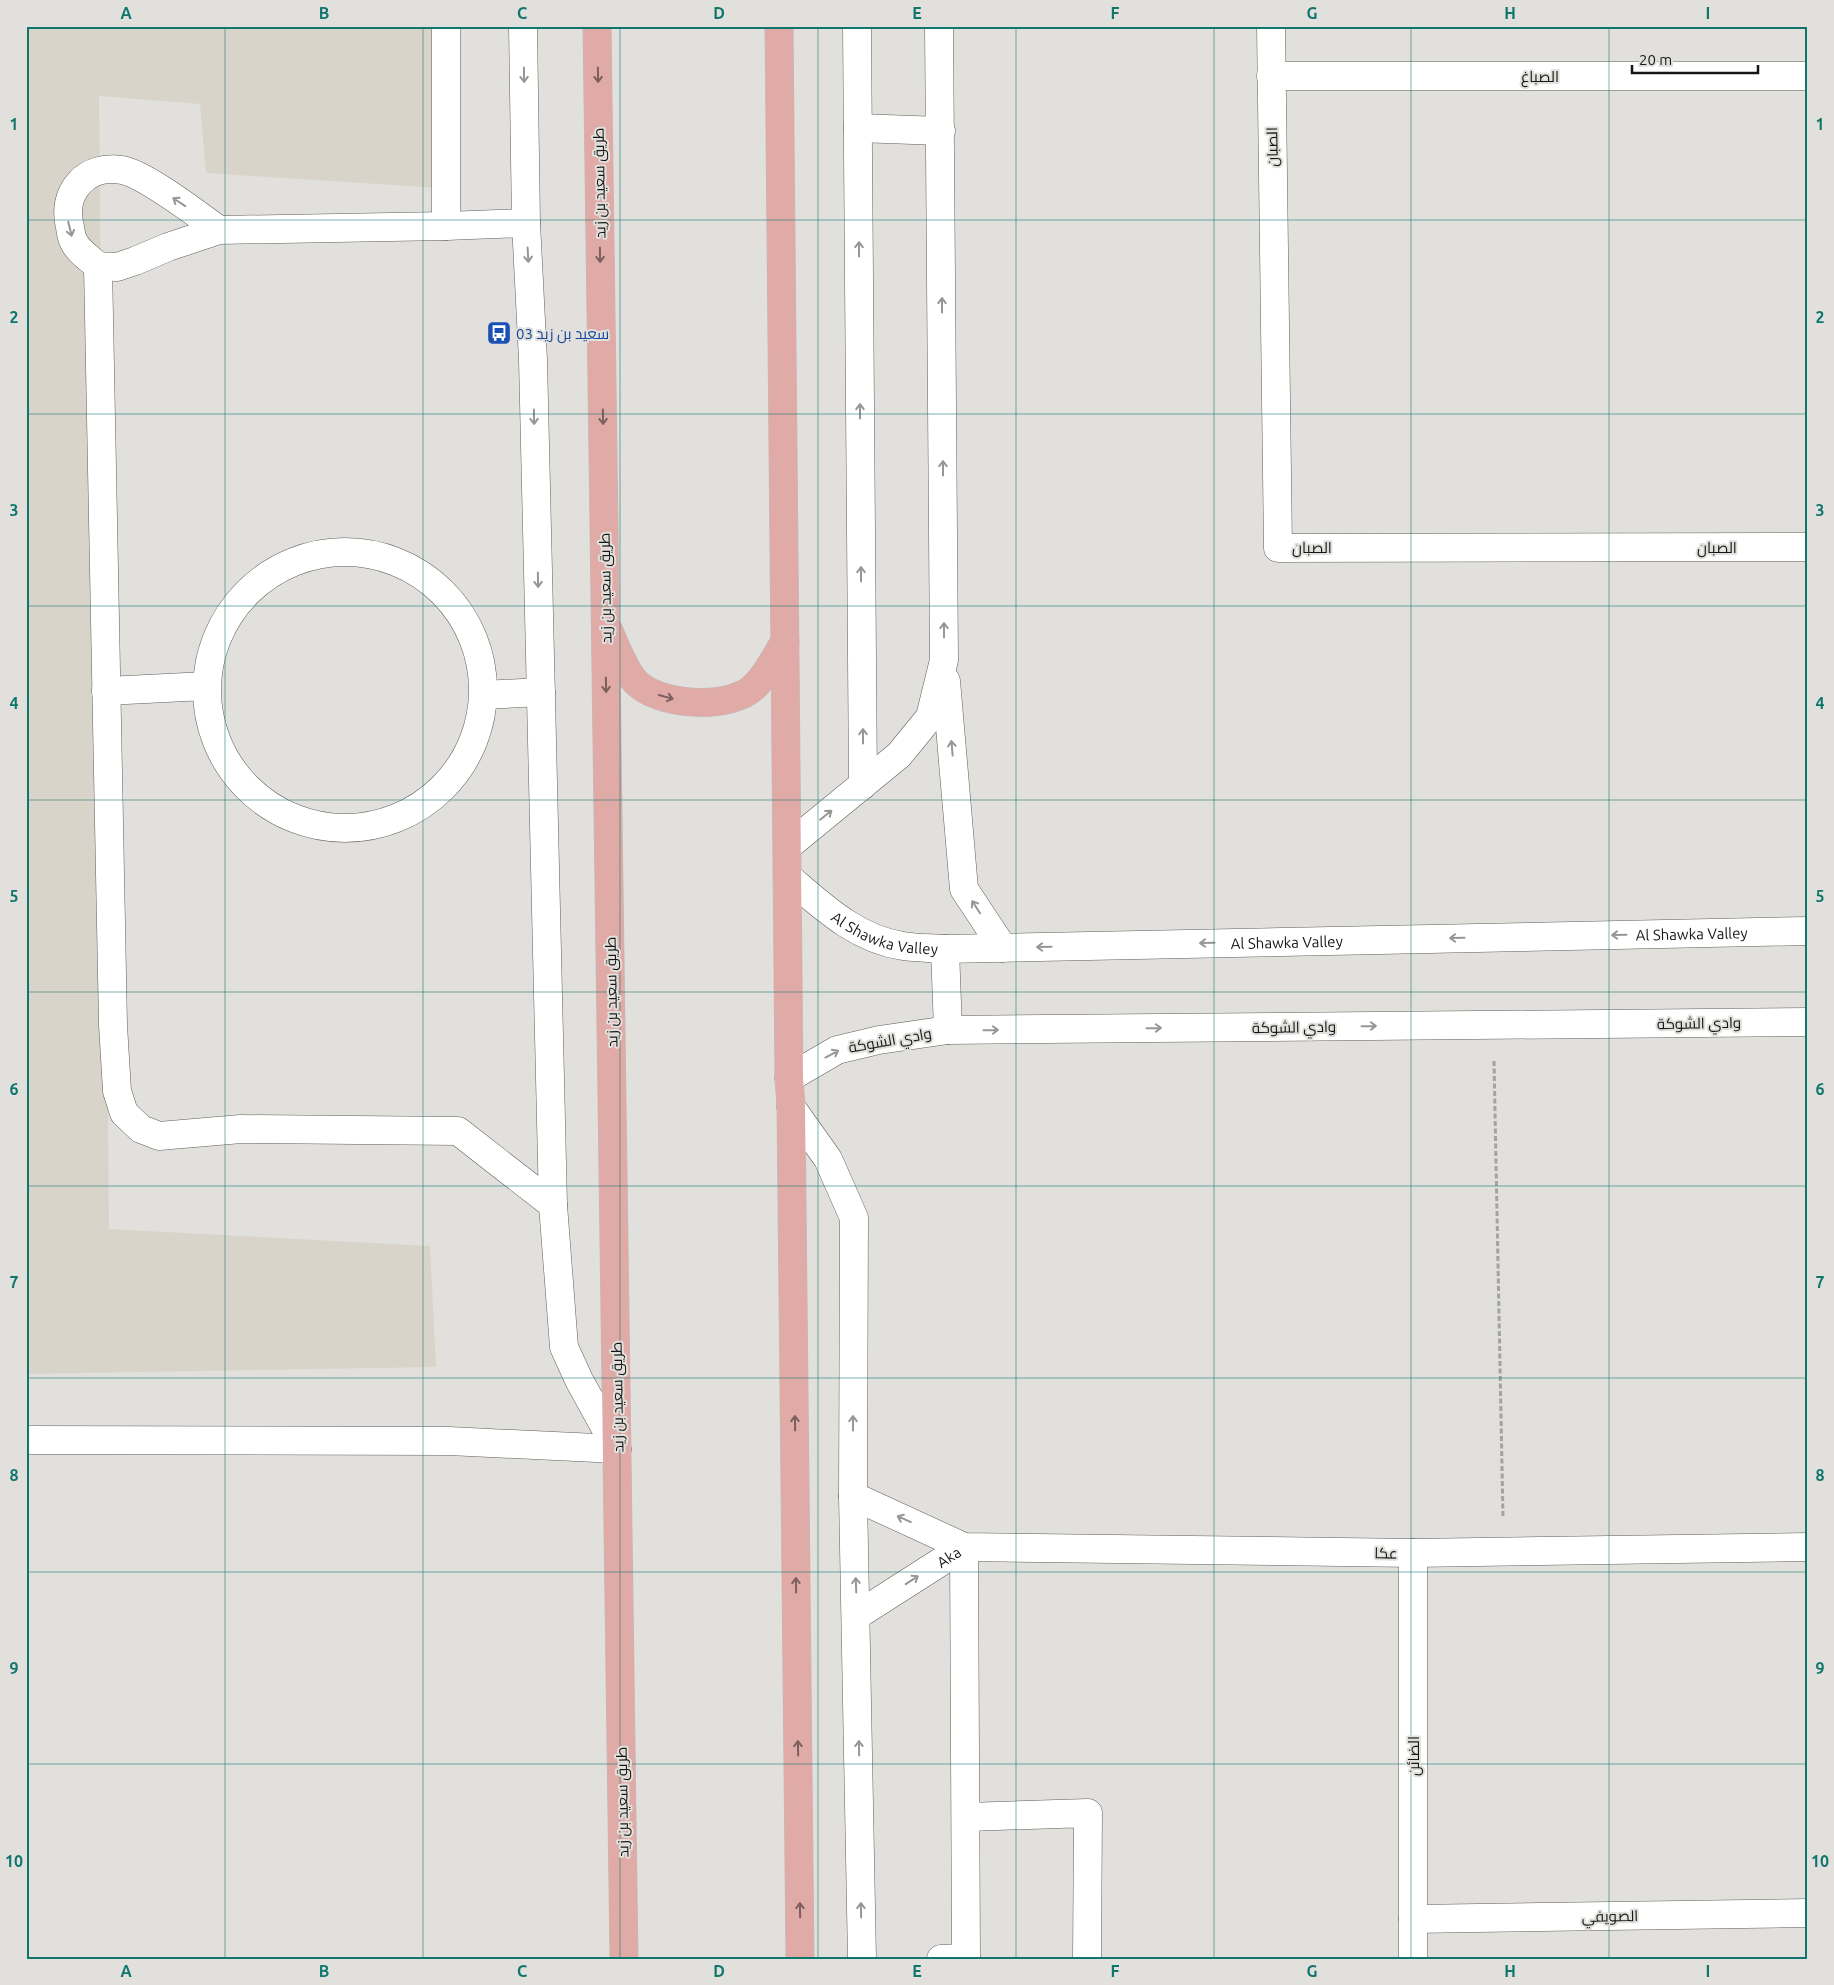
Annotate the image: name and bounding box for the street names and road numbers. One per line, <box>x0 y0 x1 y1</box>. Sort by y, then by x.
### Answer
street label: الصباغ <box>1521 68 1559 88</box>
street label: الصبان <box>1263 127 1283 167</box>
street label: طريق سعيد بن زيد <box>590 128 610 238</box>
street label: طريق سعيد بن زيد <box>596 533 616 643</box>
street label: الصبان <box>1292 539 1332 558</box>
street label: الصبان <box>1697 539 1737 558</box>
street label: Al Shawka Valley <box>828 908 938 957</box>
street label: Al Shawka Valley <box>1635 924 1748 943</box>
street label: Al Shawka Valley <box>1231 932 1343 952</box>
street label: طريق سعيد بن زيد <box>602 937 622 1047</box>
street label: وادي الشوكة <box>1657 1014 1741 1036</box>
street label: وادي الشوكة <box>1252 1018 1336 1040</box>
street label: وادي الشوكة <box>847 1024 934 1060</box>
street label: طريق سعيد بن زيد <box>608 1342 628 1452</box>
street label: Aka <box>934 1543 964 1571</box>
street label: عكا <box>1374 1544 1398 1562</box>
street label: الضائن <box>1405 1736 1424 1776</box>
street label: طريق سعيد بن زيد <box>613 1747 633 1857</box>
street label: الصويفي <box>1582 1907 1638 1929</box>

